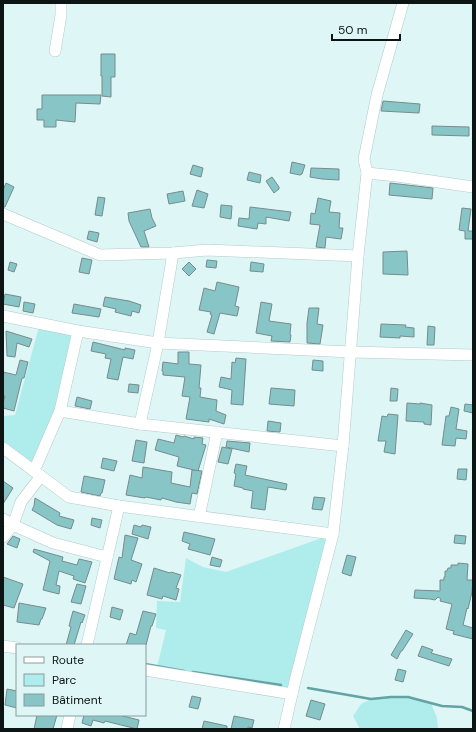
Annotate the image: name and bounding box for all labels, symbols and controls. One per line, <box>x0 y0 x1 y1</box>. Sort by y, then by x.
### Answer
scale bar <box>332 16 400 42</box>
text: 50 m <box>338 22 367 38</box>
legend <box>16 644 146 716</box>
text: Route <box>52 652 84 668</box>
text: Parc <box>52 672 76 688</box>
text: Bâtiment <box>52 692 103 708</box>

